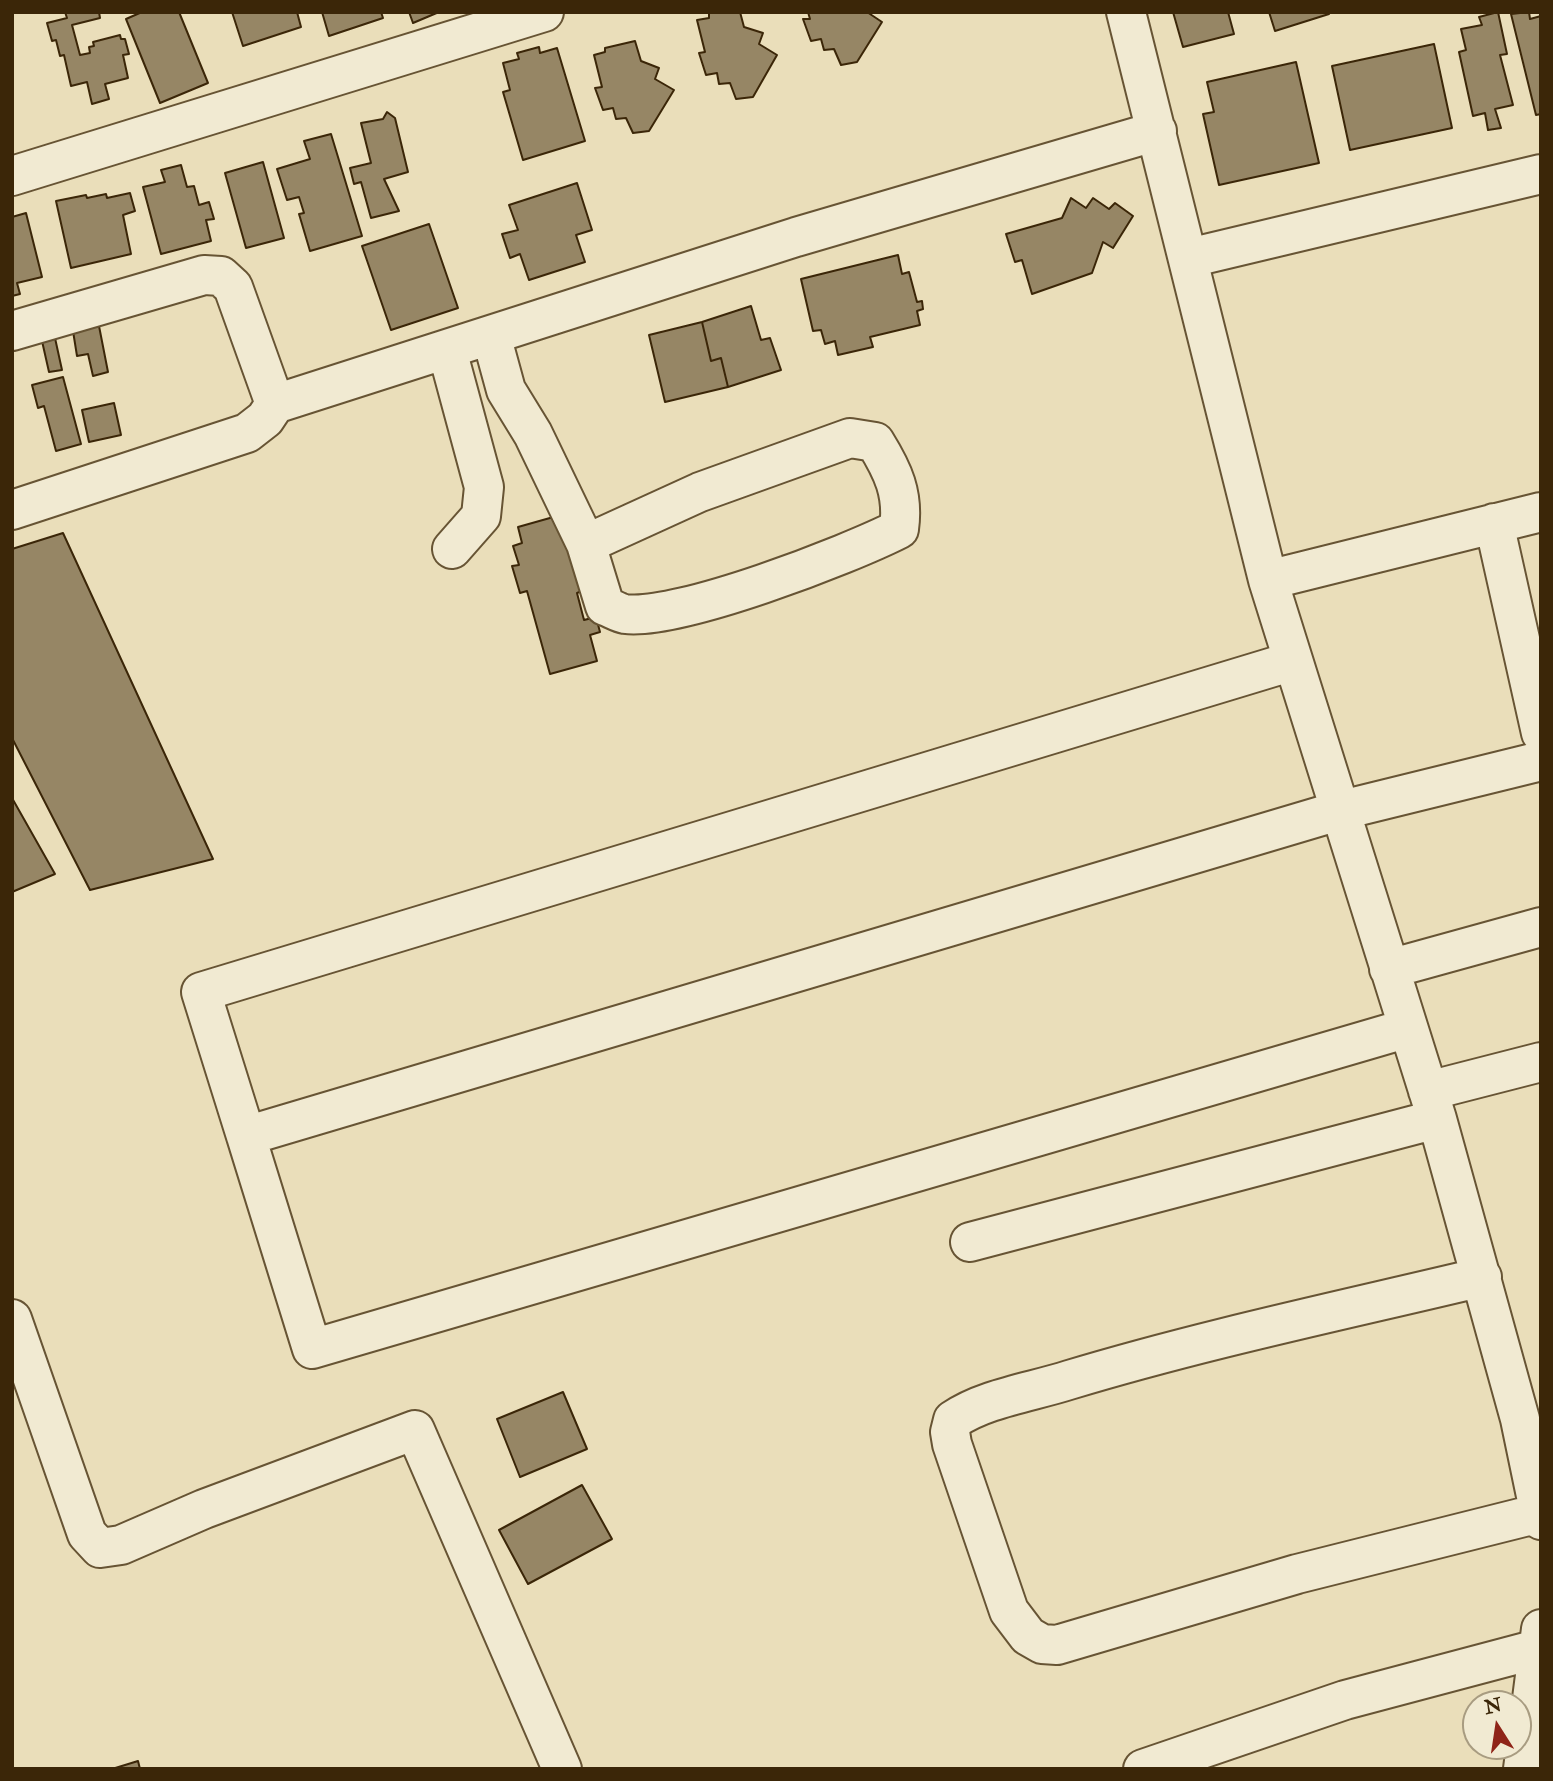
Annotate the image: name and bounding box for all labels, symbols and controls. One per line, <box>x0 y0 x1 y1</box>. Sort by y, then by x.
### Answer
north arrow <box>1462 1690 1532 1760</box>
text: N <box>1482 1693 1504 1720</box>

